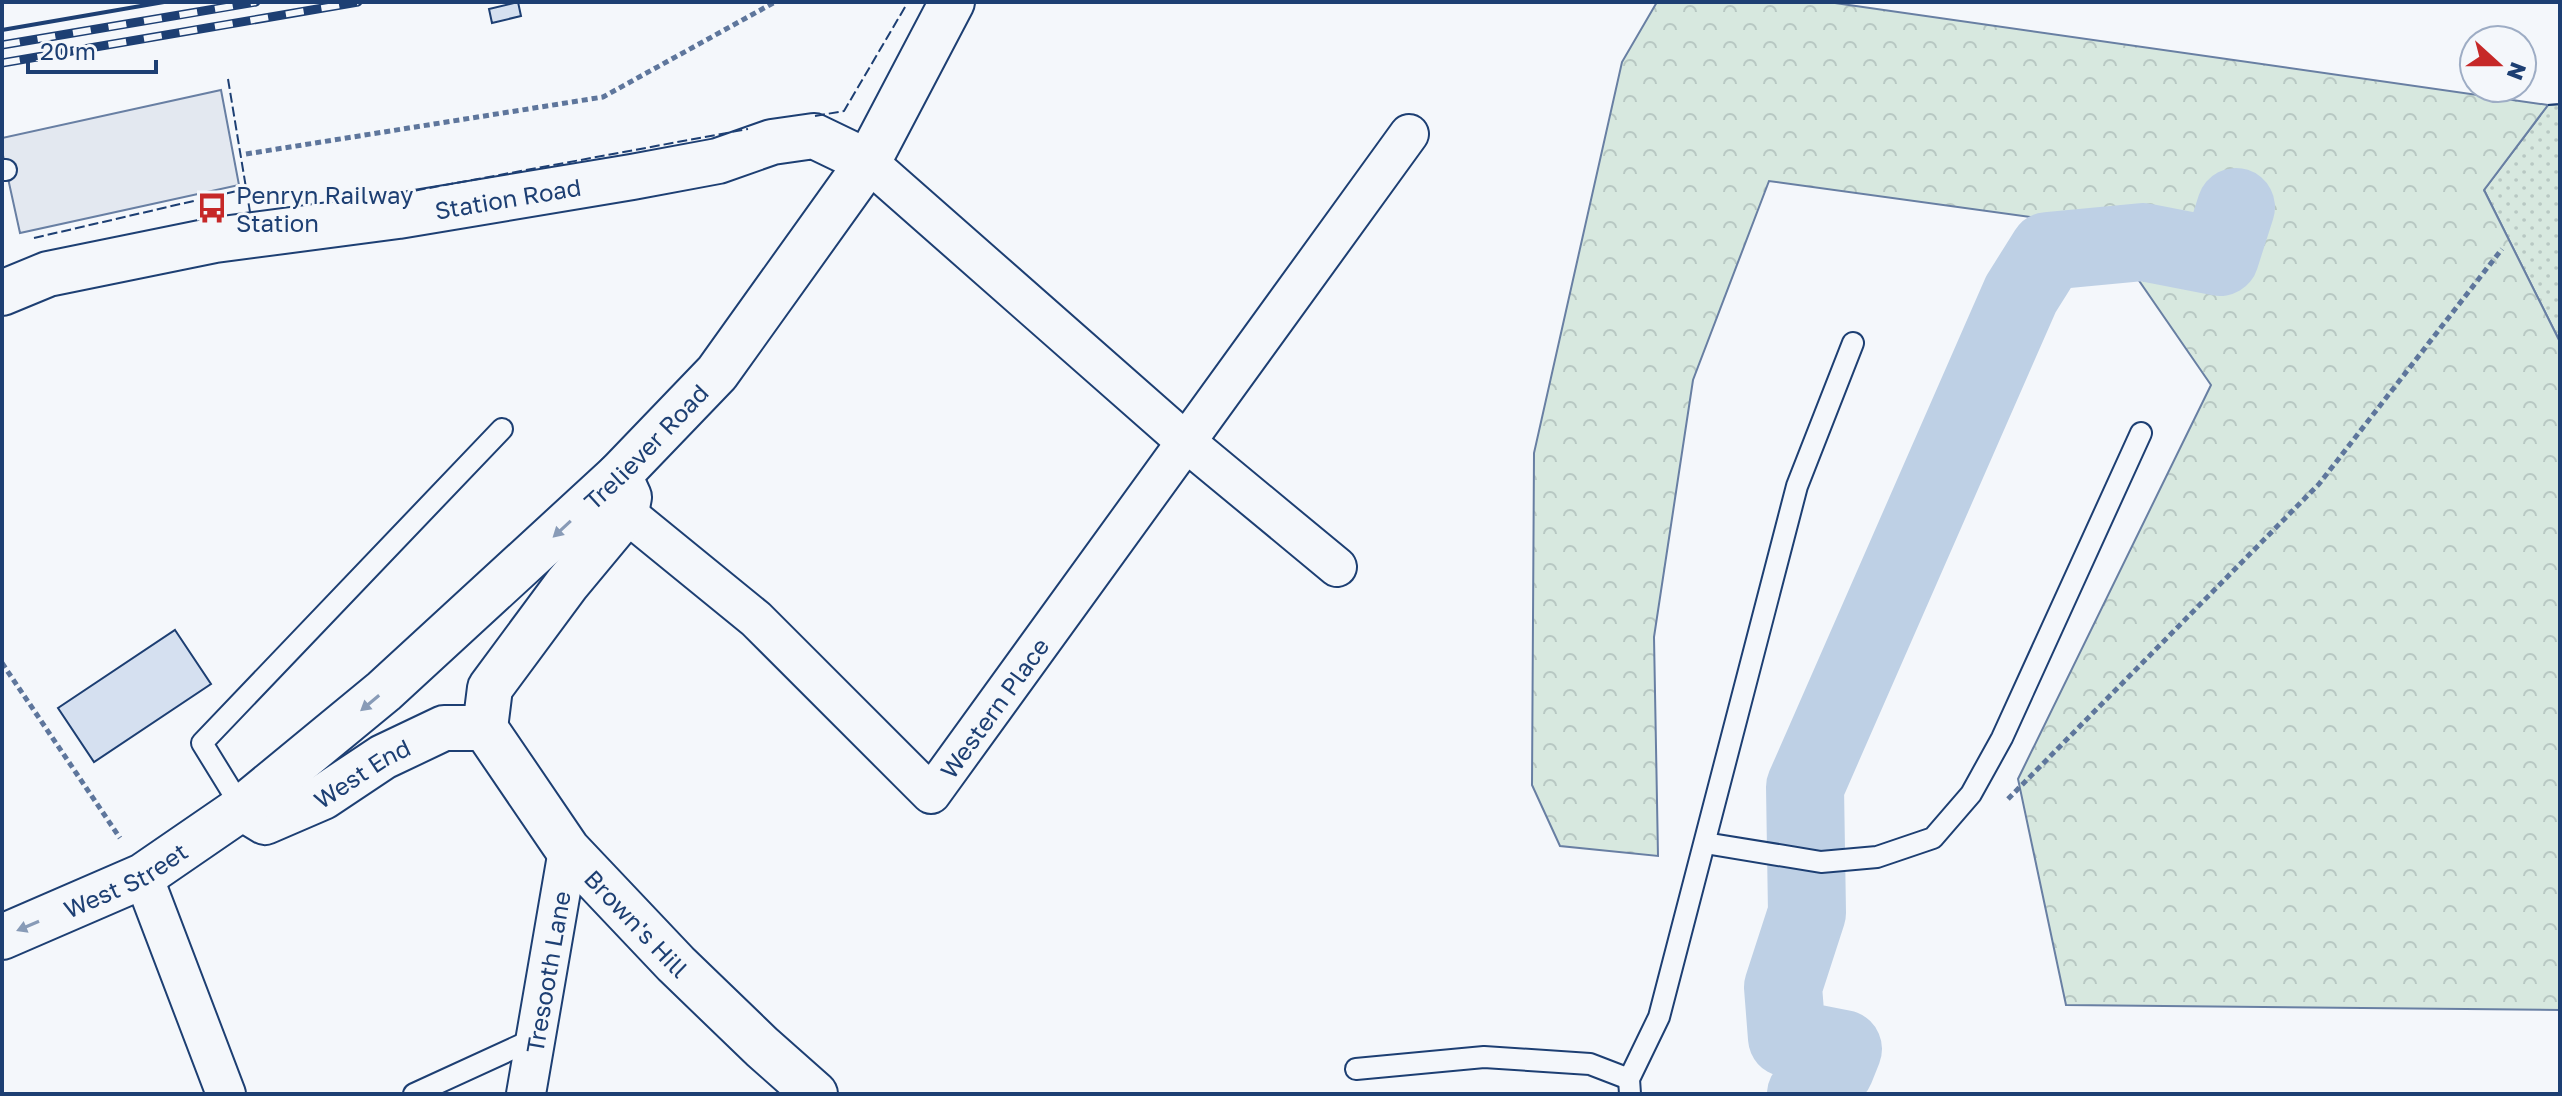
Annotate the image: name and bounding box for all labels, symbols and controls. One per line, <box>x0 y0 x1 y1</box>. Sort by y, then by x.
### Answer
scale bar <box>28 24 156 74</box>
north arrow <box>2458 24 2538 104</box>
text: 20 m <box>40 36 96 65</box>
text: N <box>2502 59 2533 84</box>
street label: Station Road <box>432 171 583 224</box>
place label: Penryn Railway Station <box>236 180 413 237</box>
bus stop icon: Penryn Railway Station <box>195 191 229 225</box>
street label: Treliever Road <box>577 377 714 515</box>
one-way arrow <box>553 519 572 537</box>
street label: Western Place <box>933 632 1054 783</box>
one-way arrow <box>360 694 380 711</box>
street label: West End <box>308 732 415 814</box>
street label: West Street <box>59 836 192 923</box>
street label: Brown's Hill <box>579 863 695 983</box>
street label: Tresooth Lane <box>519 889 575 1055</box>
one-way arrow <box>16 920 40 933</box>

